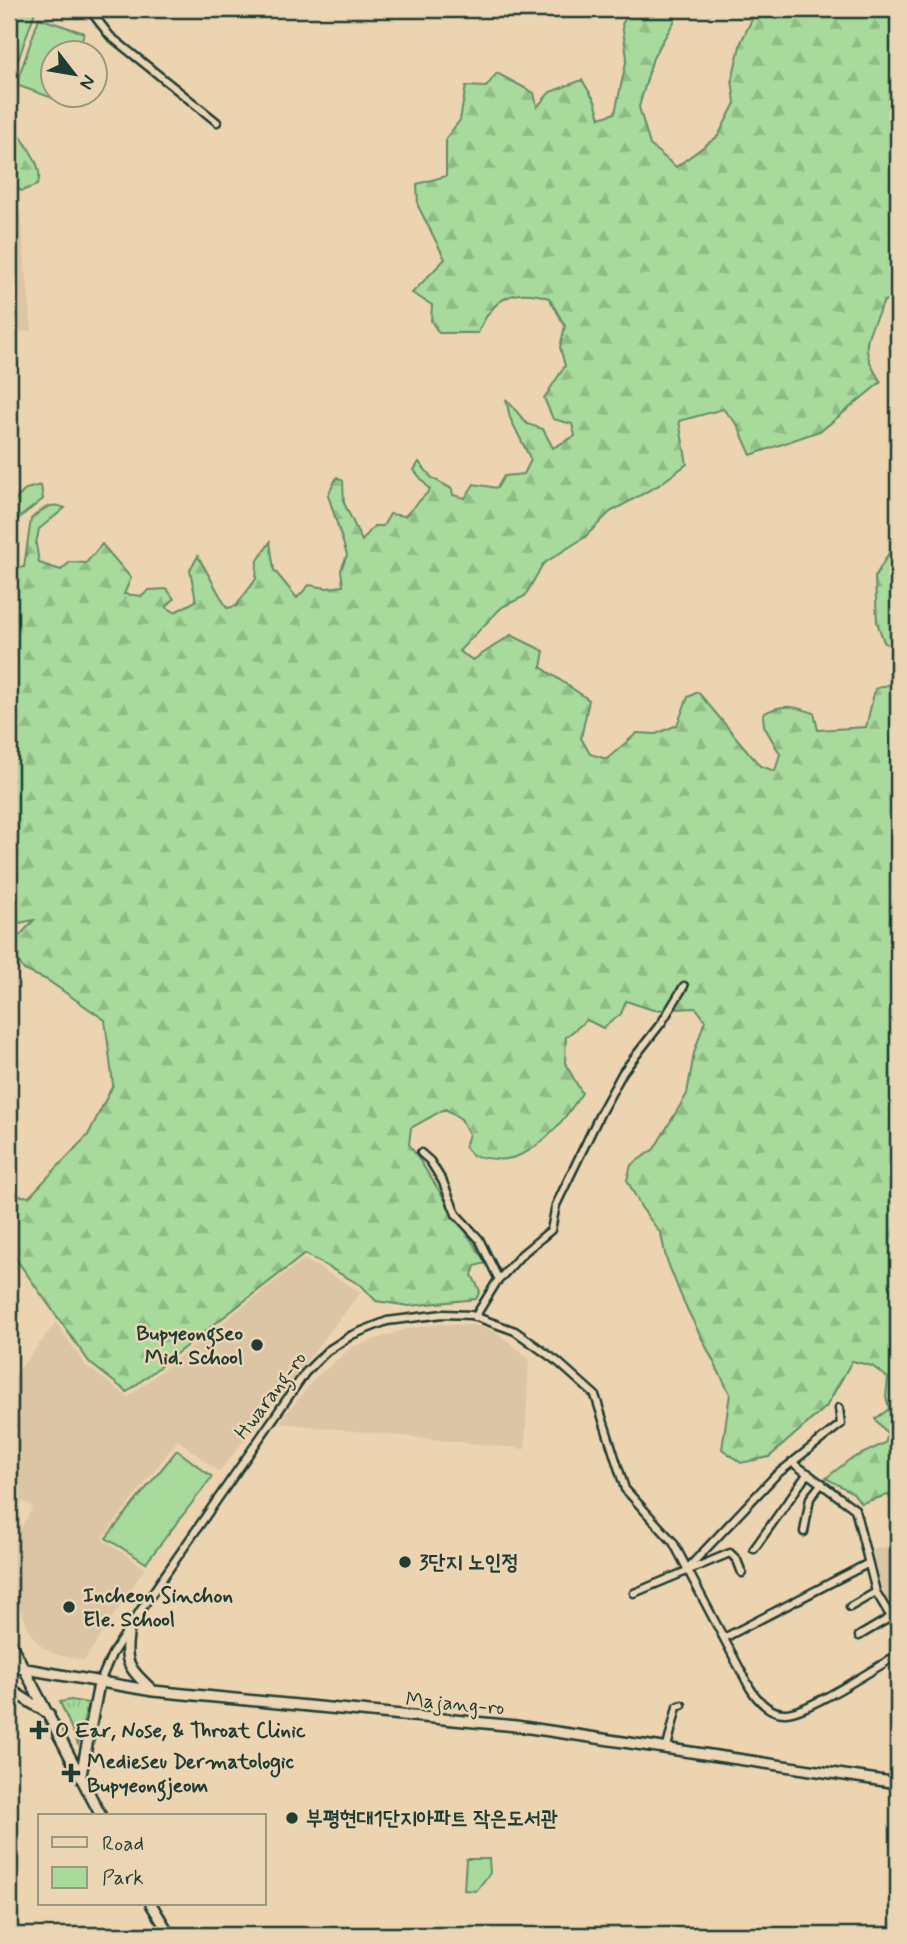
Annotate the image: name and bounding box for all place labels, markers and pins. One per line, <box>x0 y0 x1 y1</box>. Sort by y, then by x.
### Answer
place label: Bupyeongseo Mid. School <box>136 1320 243 1372</box>
marker: Bupyeongseo Mid. School <box>249 1337 265 1353</box>
place label: 3단지 노인정 <box>419 1549 519 1577</box>
marker: 3단지 노인정 <box>397 1554 413 1570</box>
place label: Incheon Sinchon Ele. School <box>83 1582 233 1634</box>
marker: Incheon Sinchon Ele. School <box>61 1599 77 1615</box>
place label: O Ear, Nose, & Throat Clinic <box>55 1717 306 1745</box>
marker: O Ear, Nose, & Throat Clinic <box>29 1720 49 1740</box>
place label: Medieseu Dermatologic Bupyeongjeom <box>87 1748 295 1802</box>
marker: Medieseu Dermatologic Bupyeongjeom <box>61 1763 81 1783</box>
place label: 부평현대1단지아파트 작은도서관 <box>306 1805 558 1833</box>
marker: 부평현대1단지아파트 작은도서관 <box>284 1810 300 1826</box>

